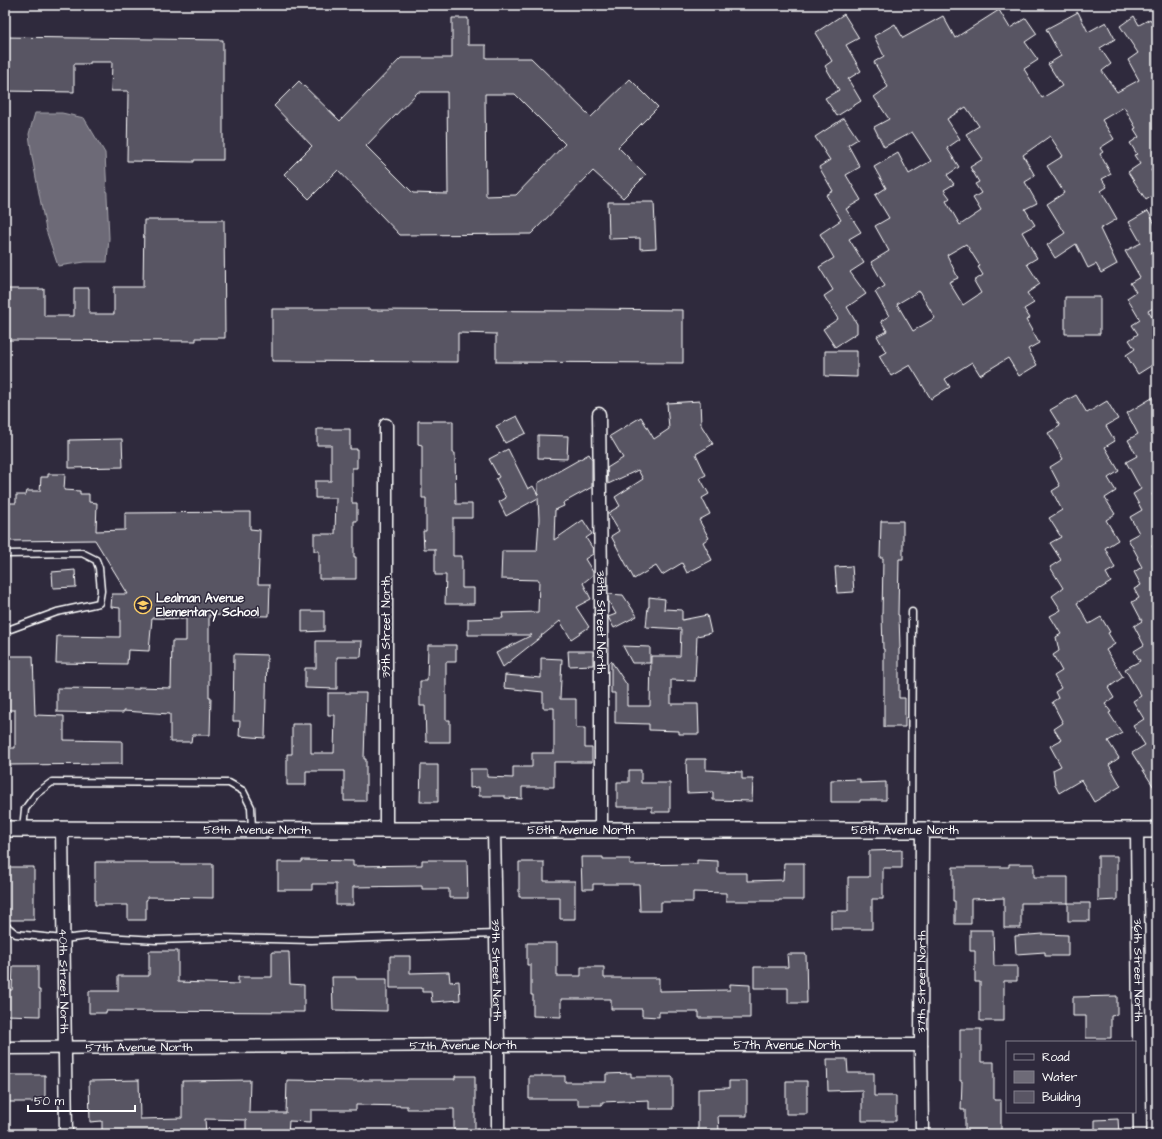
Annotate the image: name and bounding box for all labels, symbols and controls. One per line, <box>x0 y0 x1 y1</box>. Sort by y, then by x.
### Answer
street label: 38th Street North <box>592 570 610 674</box>
street label: 39th Street North <box>378 576 395 678</box>
place label: Lealman Avenue Elementary School <box>156 590 259 622</box>
school or university icon: Lealman Avenue Elementary School <box>133 595 153 615</box>
street label: 58th Avenue North <box>203 821 311 838</box>
street label: 58th Avenue North <box>527 822 635 839</box>
street label: 58th Avenue North <box>851 822 959 839</box>
street label: 36th Street North <box>1129 918 1147 1022</box>
street label: 39th Street North <box>487 919 506 1021</box>
street label: 40th Street North <box>55 928 73 1034</box>
street label: 37th Street North <box>913 931 930 1033</box>
street label: 57th Avenue North <box>409 1036 517 1054</box>
street label: 57th Avenue North <box>733 1037 841 1054</box>
street label: 57th Avenue North <box>85 1038 193 1056</box>
legend <box>1006 1041 1136 1113</box>
text: Road <box>1042 1049 1070 1066</box>
text: Water <box>1042 1069 1078 1086</box>
scale bar <box>28 1087 135 1113</box>
text: Building <box>1042 1089 1080 1107</box>
text: 50 m <box>34 1093 65 1110</box>

